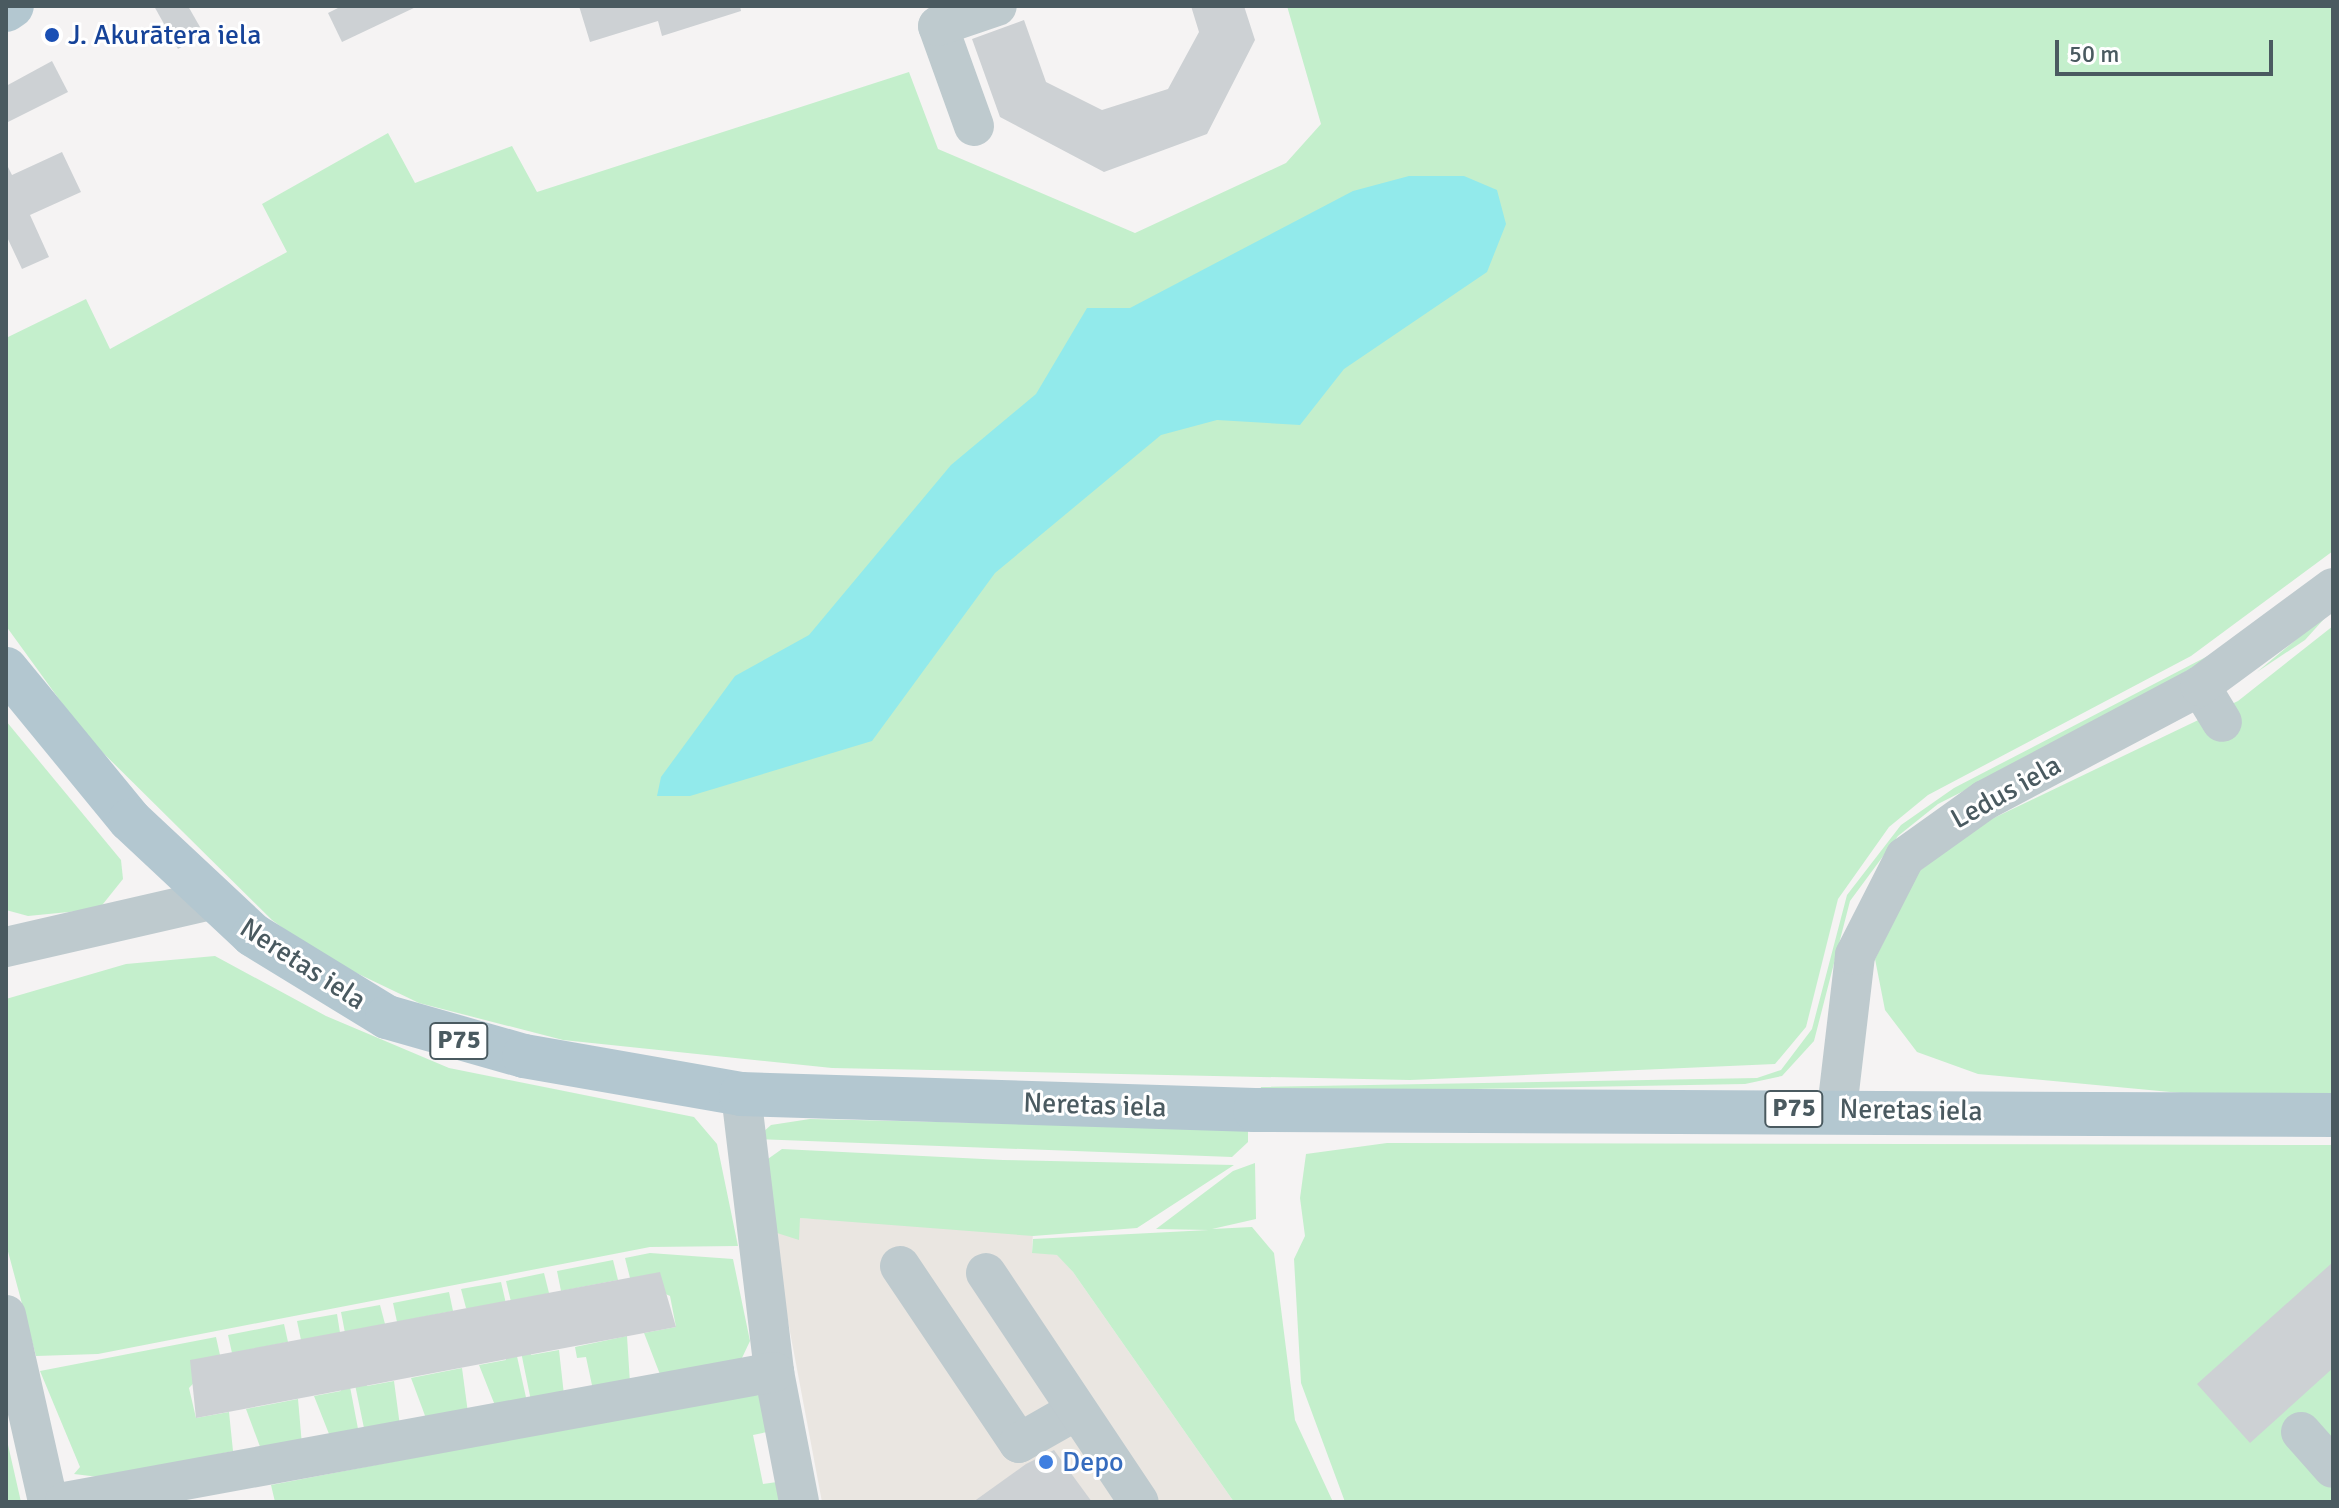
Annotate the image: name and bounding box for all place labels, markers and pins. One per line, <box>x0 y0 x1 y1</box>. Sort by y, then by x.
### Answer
place label: J. Akurātera iela <box>68 18 261 52</box>
marker: J. Akurātera iela <box>43 26 61 44</box>
place label: Depo <box>1062 1445 1124 1479</box>
marker: Depo <box>1037 1453 1055 1471</box>

